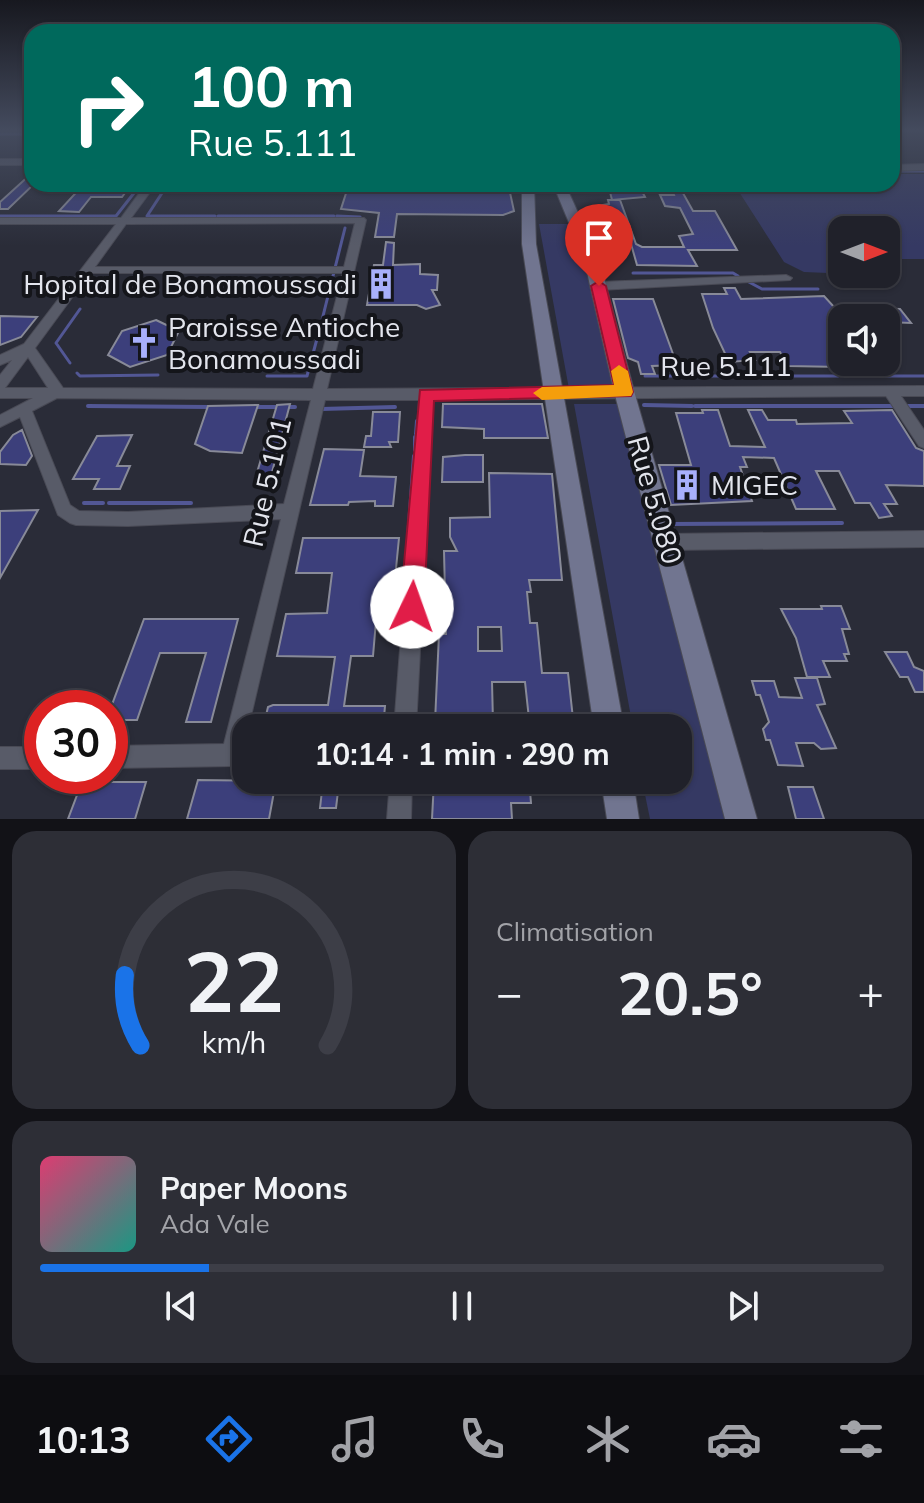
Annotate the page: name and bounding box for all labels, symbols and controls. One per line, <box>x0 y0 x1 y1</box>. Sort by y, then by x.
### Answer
text: 100 m <box>188 51 355 121</box>
icon: right <box>56 56 160 160</box>
text: Rue 5.111 <box>188 120 357 165</box>
pin <box>565 204 633 286</box>
icon: arrive <box>577 216 621 260</box>
north arrow <box>828 216 900 288</box>
map controls <box>828 216 900 376</box>
place label: Hopital de Bonamoussadi <box>23 266 357 301</box>
building icon: Hopital de Bonamoussadi <box>364 267 398 301</box>
button: sound <box>828 304 900 376</box>
place label: Paroisse Antioche Bonamoussadi <box>168 309 400 376</box>
church icon: Paroisse Antioche Bonamoussadi <box>127 326 161 360</box>
street label: Rue 5.111 <box>660 348 792 383</box>
street label: Rue 5.101 <box>235 414 298 550</box>
street label: Rue 5.080 <box>621 432 690 568</box>
place label: MIGEC <box>711 467 798 502</box>
building icon: MIGEC <box>670 468 704 502</box>
position arrow <box>370 565 454 649</box>
speed limit sign: 30 <box>24 690 128 794</box>
text: 10:14 · 1 min · 290 m <box>314 735 610 773</box>
text: Climatisation <box>496 915 654 948</box>
text: 22 <box>184 928 284 1033</box>
text: 20.5° <box>617 955 763 1030</box>
text: − <box>496 965 522 1020</box>
text: + <box>858 965 884 1020</box>
text: km/h <box>202 1024 266 1060</box>
text: Paper Moons <box>160 1169 348 1207</box>
text: Ada Vale <box>160 1207 270 1240</box>
icon: previous <box>159 1284 203 1328</box>
icon: pause <box>440 1284 484 1328</box>
icon: next <box>721 1284 765 1328</box>
icon: directions <box>201 1411 257 1467</box>
icon: music <box>327 1411 383 1467</box>
icon: phone <box>454 1411 510 1467</box>
icon: climate <box>580 1411 636 1467</box>
icon: car <box>706 1411 762 1467</box>
icon: filters <box>833 1411 889 1467</box>
text: 10:13 <box>35 1417 131 1462</box>

